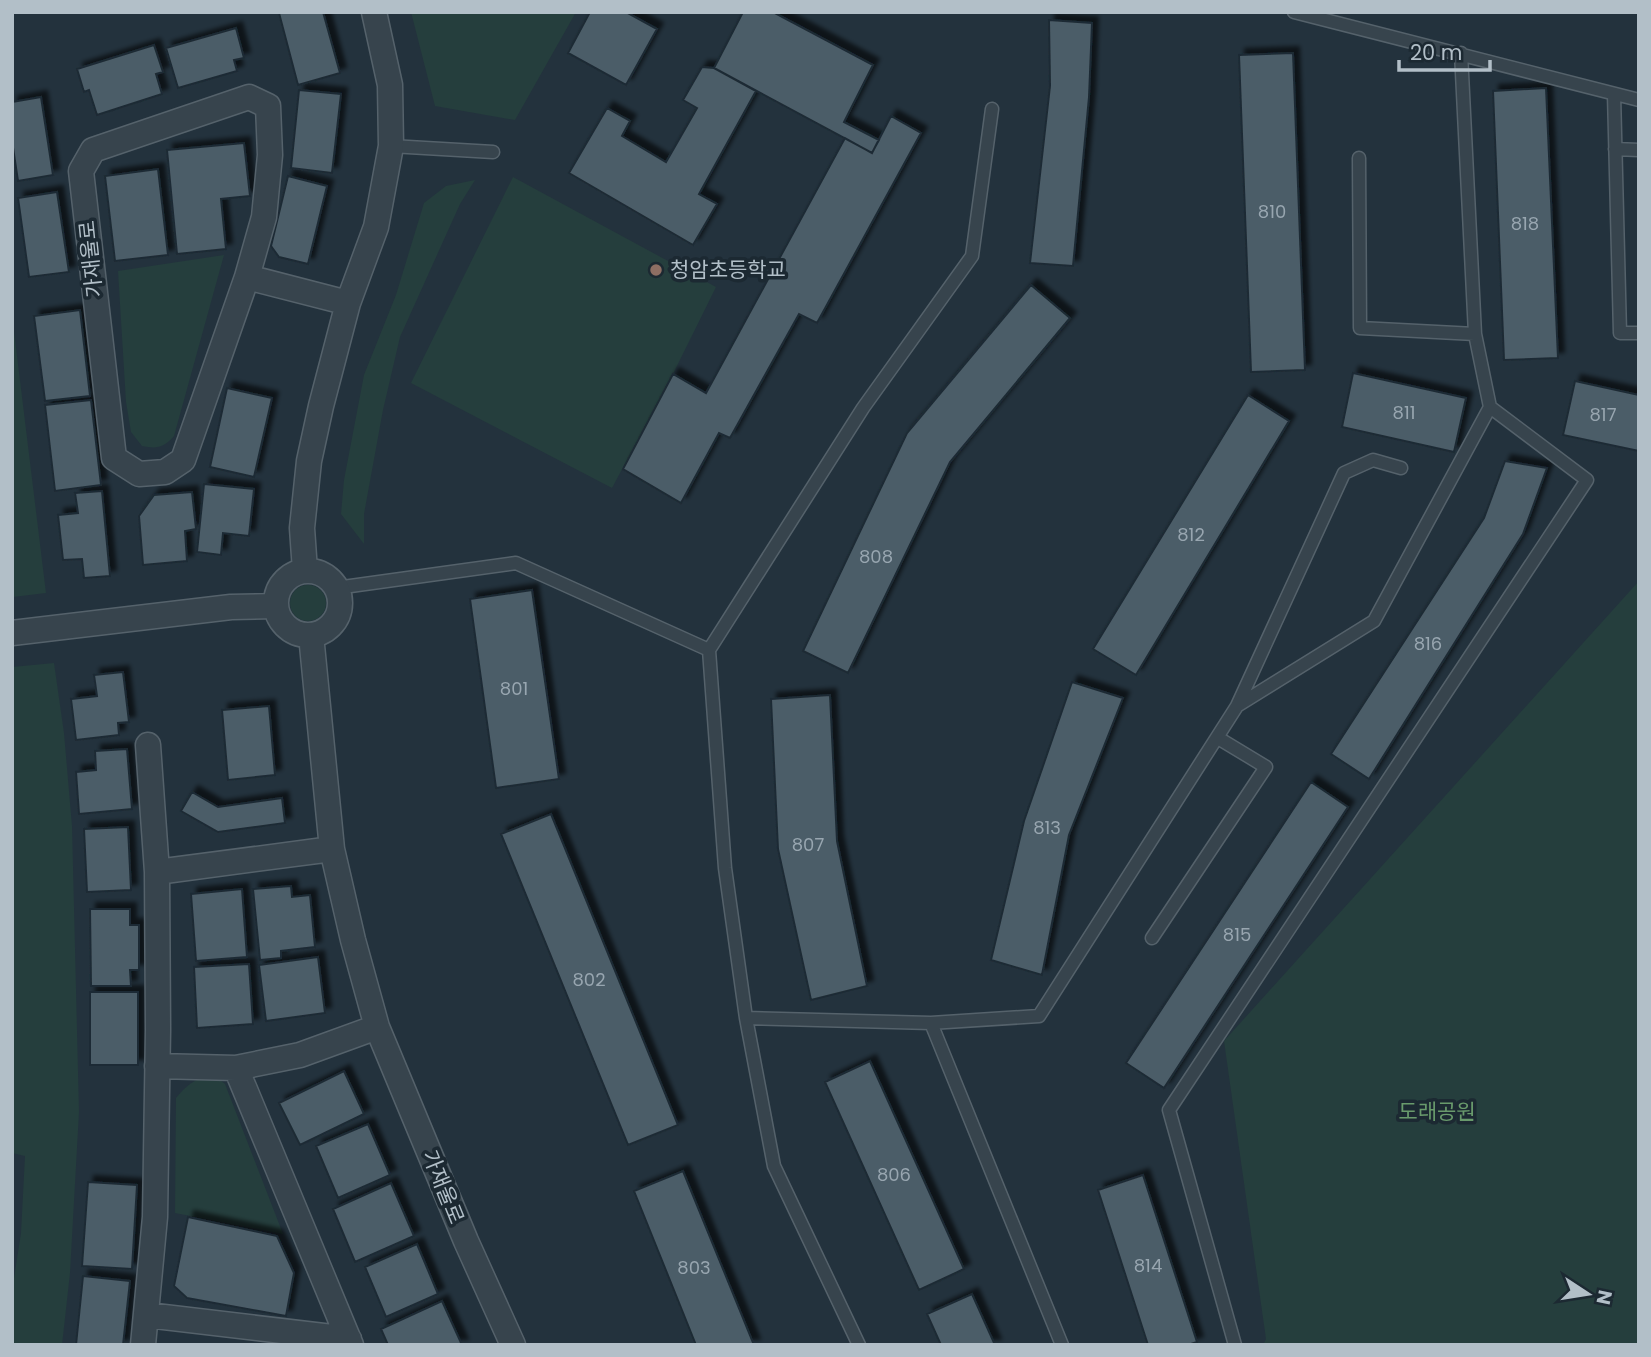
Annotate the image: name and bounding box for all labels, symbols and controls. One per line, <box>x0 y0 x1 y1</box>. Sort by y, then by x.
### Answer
scale bar <box>1399 28 1490 72</box>
text: 20 m <box>1410 38 1463 67</box>
house number: 810 <box>1258 199 1286 224</box>
house number: 818 <box>1511 211 1539 236</box>
street label: 가재울로 <box>72 219 109 299</box>
place label: 청암초등학교 <box>670 255 786 284</box>
marker: 청암초등학교 <box>648 262 664 278</box>
house number: 811 <box>1393 400 1415 425</box>
house number: 817 <box>1590 402 1617 427</box>
house number: 812 <box>1177 522 1205 547</box>
house number: 808 <box>859 544 893 569</box>
house number: 816 <box>1414 631 1442 656</box>
house number: 801 <box>500 676 528 701</box>
house number: 813 <box>1033 815 1061 840</box>
house number: 807 <box>792 832 824 857</box>
house number: 815 <box>1223 922 1251 947</box>
house number: 802 <box>572 967 606 992</box>
park label: 도래공원 <box>1398 1097 1476 1126</box>
street label: 가재울로 <box>416 1146 471 1228</box>
house number: 806 <box>877 1162 911 1187</box>
house number: 814 <box>1134 1253 1162 1278</box>
house number: 803 <box>677 1255 711 1280</box>
north arrow <box>1553 1259 1623 1329</box>
text: N <box>1589 1288 1619 1307</box>

